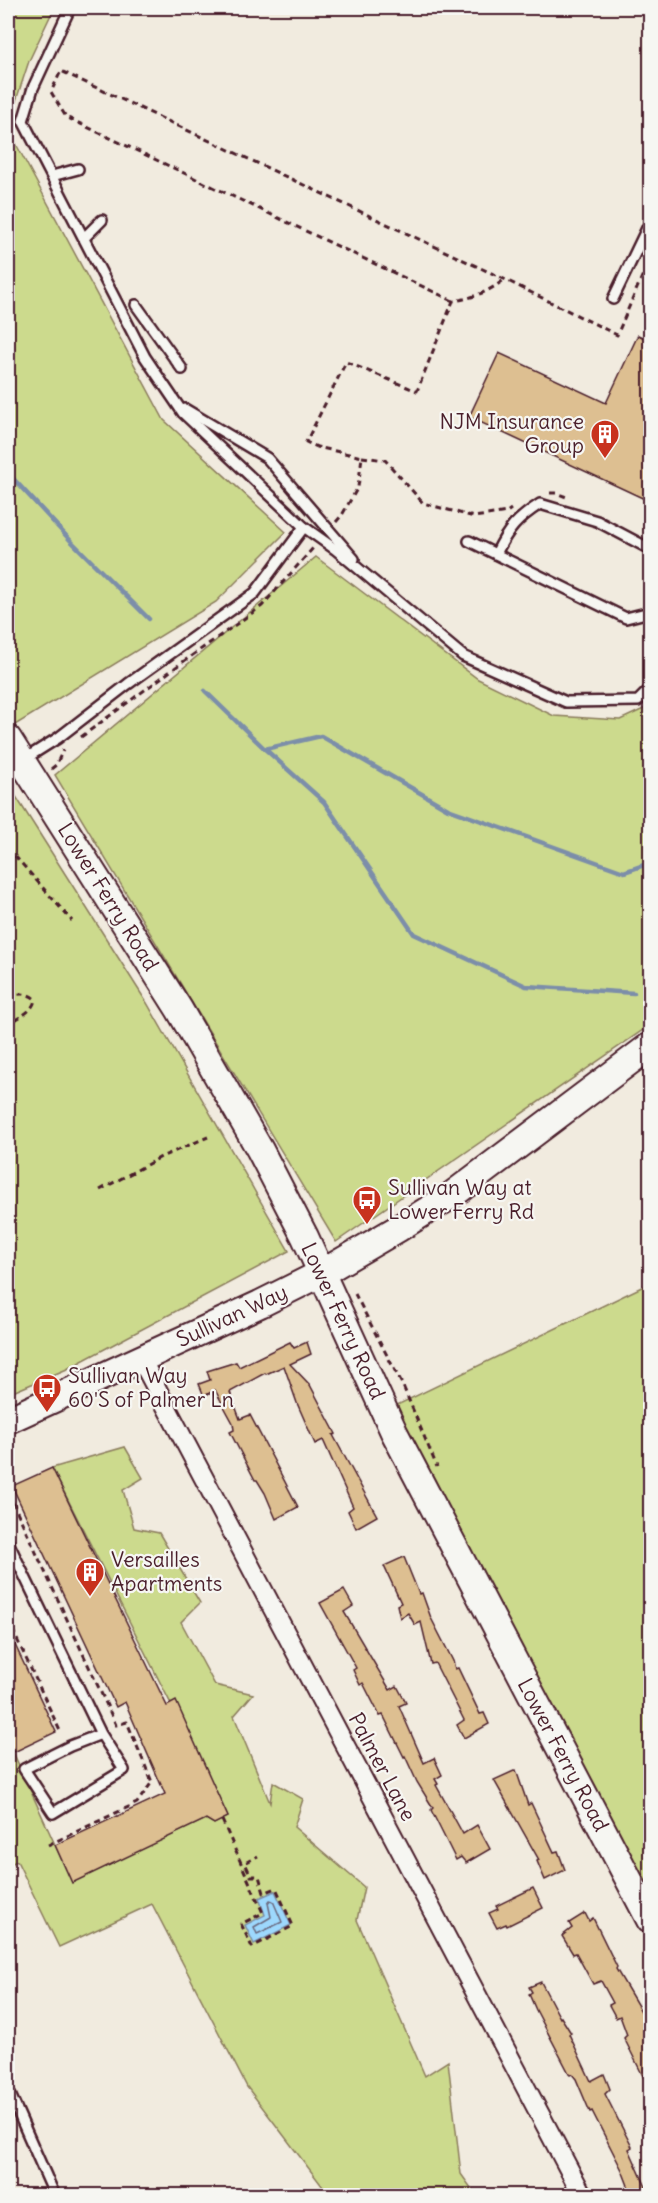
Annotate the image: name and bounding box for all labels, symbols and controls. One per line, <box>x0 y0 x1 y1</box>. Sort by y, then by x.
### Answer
place label: NJM Insurance Group <box>440 408 584 459</box>
building icon: NJM Insurance Group <box>589 418 621 460</box>
street label: Lower Ferry Road <box>52 818 165 976</box>
place label: Sullivan Way at Lower Ferry Rd <box>388 1174 534 1225</box>
bus stop icon: Sullivan Way at Lower Ferry Rd <box>351 1184 383 1226</box>
street label: Lower Ferry Road <box>295 1238 392 1403</box>
street label: Sullivan Way <box>172 1278 292 1353</box>
place label: Sullivan Way 60'S of Palmer Ln <box>68 1362 234 1413</box>
bus stop icon: Sullivan Way 60'S of Palmer Ln <box>31 1372 63 1414</box>
place label: Versailles Apartments <box>111 1546 222 1597</box>
building icon: Versailles Apartments <box>74 1556 106 1598</box>
street label: Lower Ferry Road <box>512 1673 615 1836</box>
street label: Palmer Lane <box>343 1708 422 1826</box>

